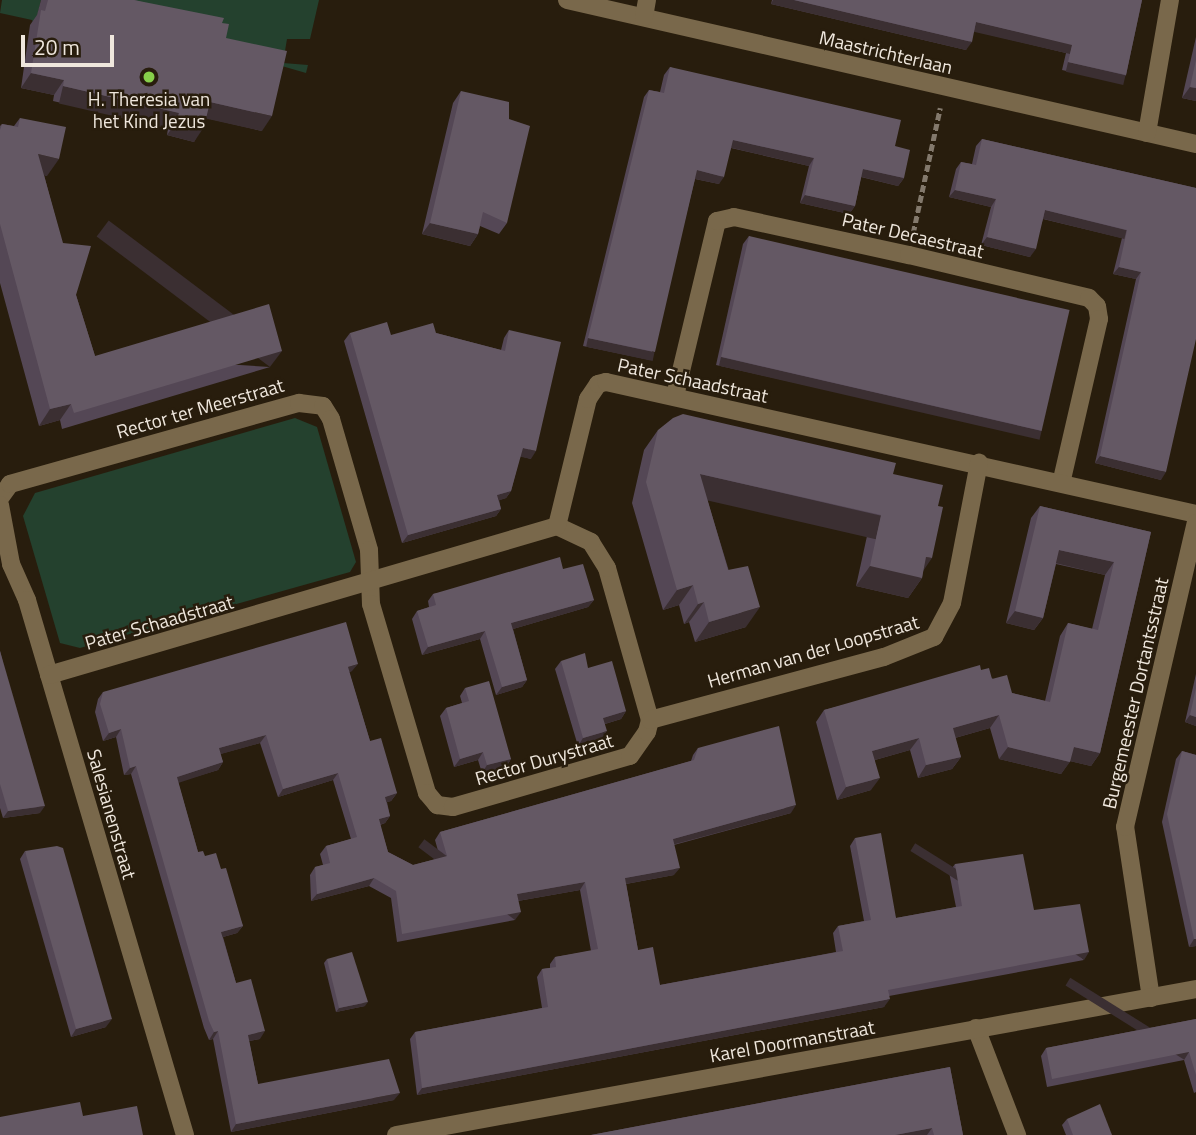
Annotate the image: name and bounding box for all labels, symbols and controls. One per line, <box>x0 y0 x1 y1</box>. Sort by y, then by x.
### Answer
scale bar <box>24 21 117 65</box>
street label: Maastrichterlaan <box>817 26 955 78</box>
text: 20 m <box>34 31 80 63</box>
marker: H. Theresia van het Kind Jezus <box>141 69 157 85</box>
place label: H. Theresia van het Kind Jezus <box>88 88 210 132</box>
street label: Pater Decaestraat <box>840 208 986 262</box>
street label: Pater Schaadstraat <box>616 353 770 407</box>
street label: Rector ter Meerstraat <box>114 373 286 443</box>
street label: Burgemeester Dortantsstraat <box>1097 575 1173 811</box>
street label: Pater Schaadstraat <box>82 590 236 654</box>
street label: Herman van der Loopstraat <box>705 610 921 692</box>
street label: Rector Durystraat <box>472 728 616 790</box>
street label: Salesianenstraat <box>83 746 141 882</box>
street label: Karel Doormanstraat <box>708 1015 876 1067</box>

